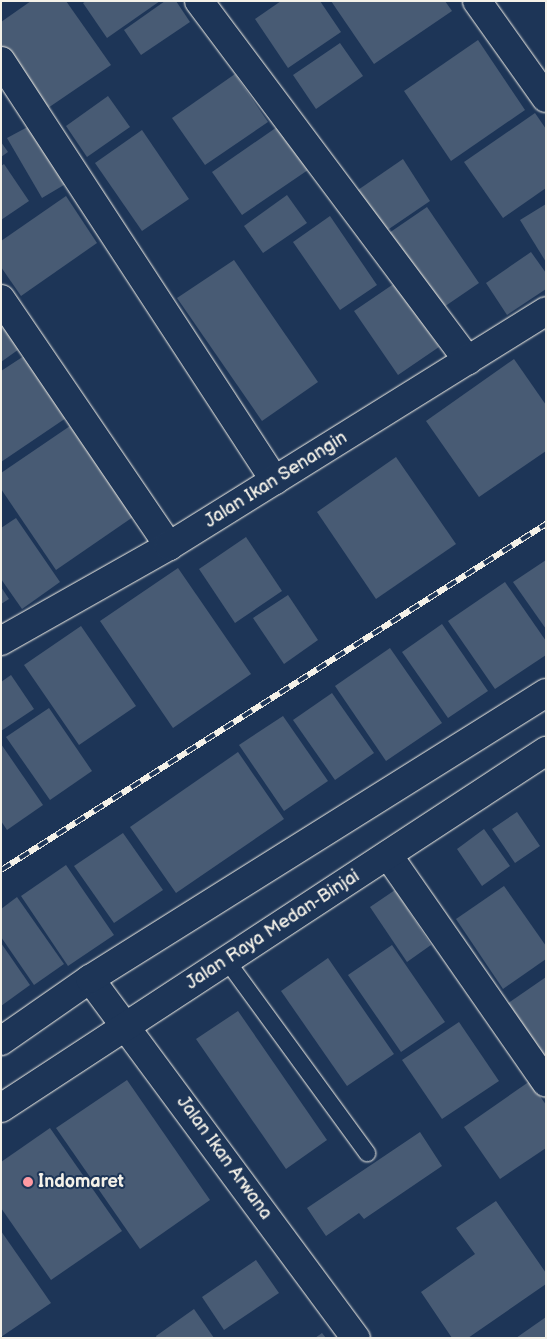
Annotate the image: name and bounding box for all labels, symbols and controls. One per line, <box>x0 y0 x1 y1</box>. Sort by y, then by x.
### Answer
street label: Jalan Ikan Senangin <box>201 427 351 533</box>
street label: Jalan Raya Medan-Binjai <box>182 866 364 994</box>
street label: Jalan Ikan Arwana <box>172 1092 276 1224</box>
place label: Indomaret <box>38 1171 124 1193</box>
marker: Indomaret <box>22 1176 34 1188</box>

